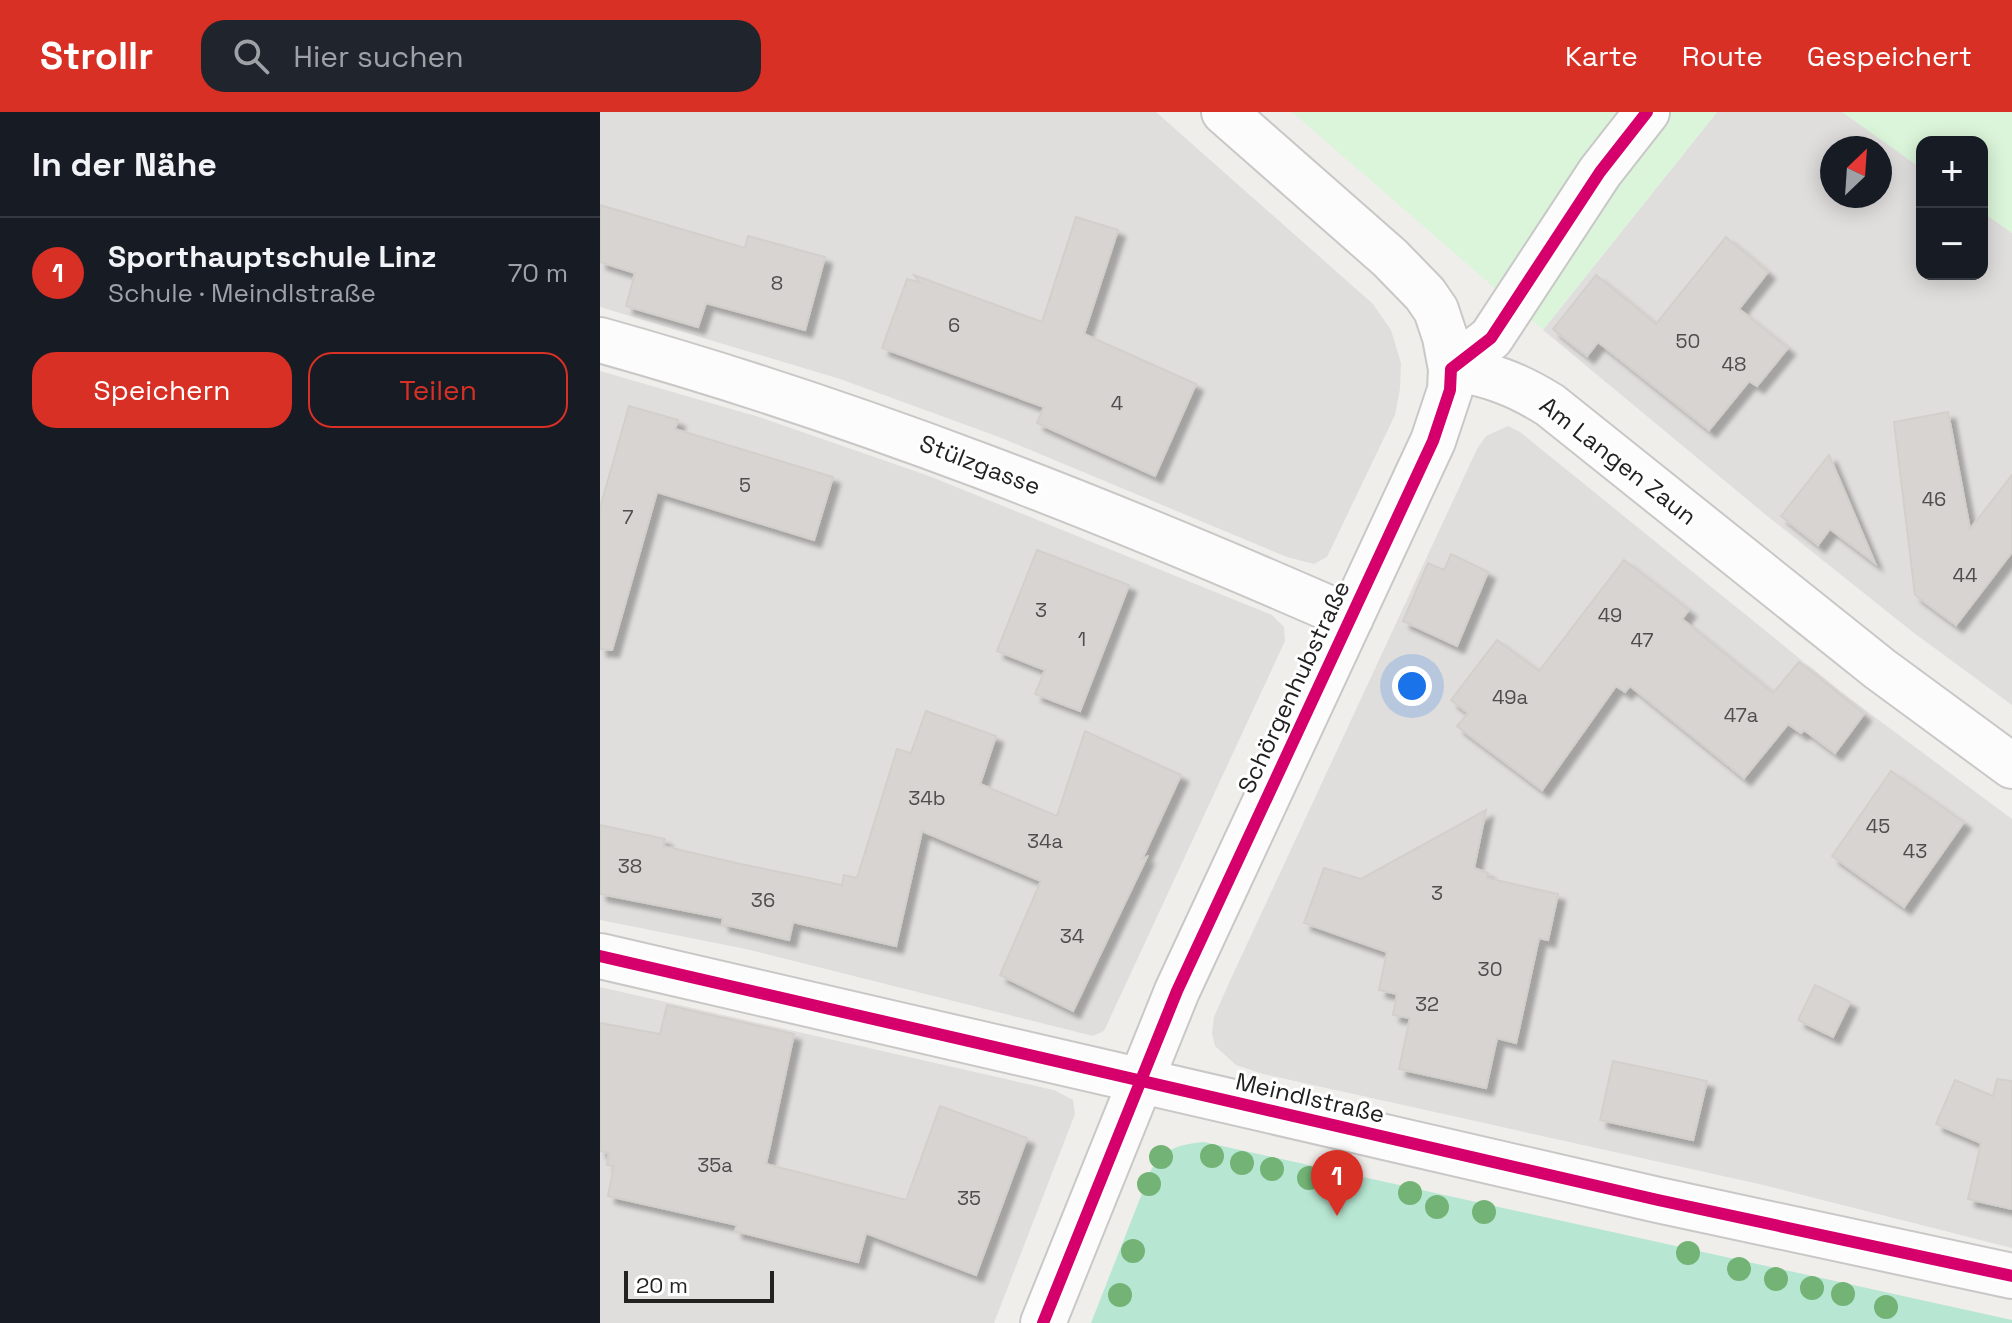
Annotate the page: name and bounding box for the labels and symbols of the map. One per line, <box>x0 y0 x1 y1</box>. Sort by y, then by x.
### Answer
north arrow <box>1820 136 1892 208</box>
house number: 8 <box>771 270 783 296</box>
house number: 6 <box>948 312 960 338</box>
house number: 50 <box>1676 328 1700 354</box>
house number: 48 <box>1722 351 1746 377</box>
house number: 4 <box>1111 390 1123 416</box>
street label: Am Langen Zaun <box>1534 390 1703 532</box>
street label: Stülzgasse <box>915 427 1045 502</box>
house number: 5 <box>739 472 751 498</box>
house number: 46 <box>1922 486 1946 512</box>
house number: 7 <box>622 504 634 530</box>
house number: 44 <box>1953 562 1978 588</box>
street label: Schörgenhubstraße <box>1231 575 1356 798</box>
house number: 3 <box>1035 597 1047 623</box>
house number: 49 <box>1598 602 1622 628</box>
house number: 1 <box>1078 626 1086 652</box>
house number: 47 <box>1630 627 1654 653</box>
your location <box>1392 666 1432 706</box>
house number: 49a <box>1492 684 1528 710</box>
house number: 47a <box>1724 702 1758 728</box>
house number: 34b <box>908 785 946 811</box>
house number: 45 <box>1866 813 1890 839</box>
house number: 34a <box>1027 828 1063 854</box>
house number: 43 <box>1903 838 1927 864</box>
house number: 38 <box>618 853 642 879</box>
house number: 3 <box>1431 880 1443 906</box>
house number: 36 <box>751 887 775 913</box>
house number: 34 <box>1060 923 1084 949</box>
house number: 30 <box>1478 956 1502 982</box>
house number: 32 <box>1415 991 1439 1017</box>
street label: Meindlstraße <box>1233 1065 1388 1130</box>
pin: 1 <box>1311 1150 1363 1216</box>
house number: 35a <box>697 1152 733 1178</box>
house number: 35 <box>957 1185 981 1211</box>
scale bar <box>624 1267 774 1303</box>

